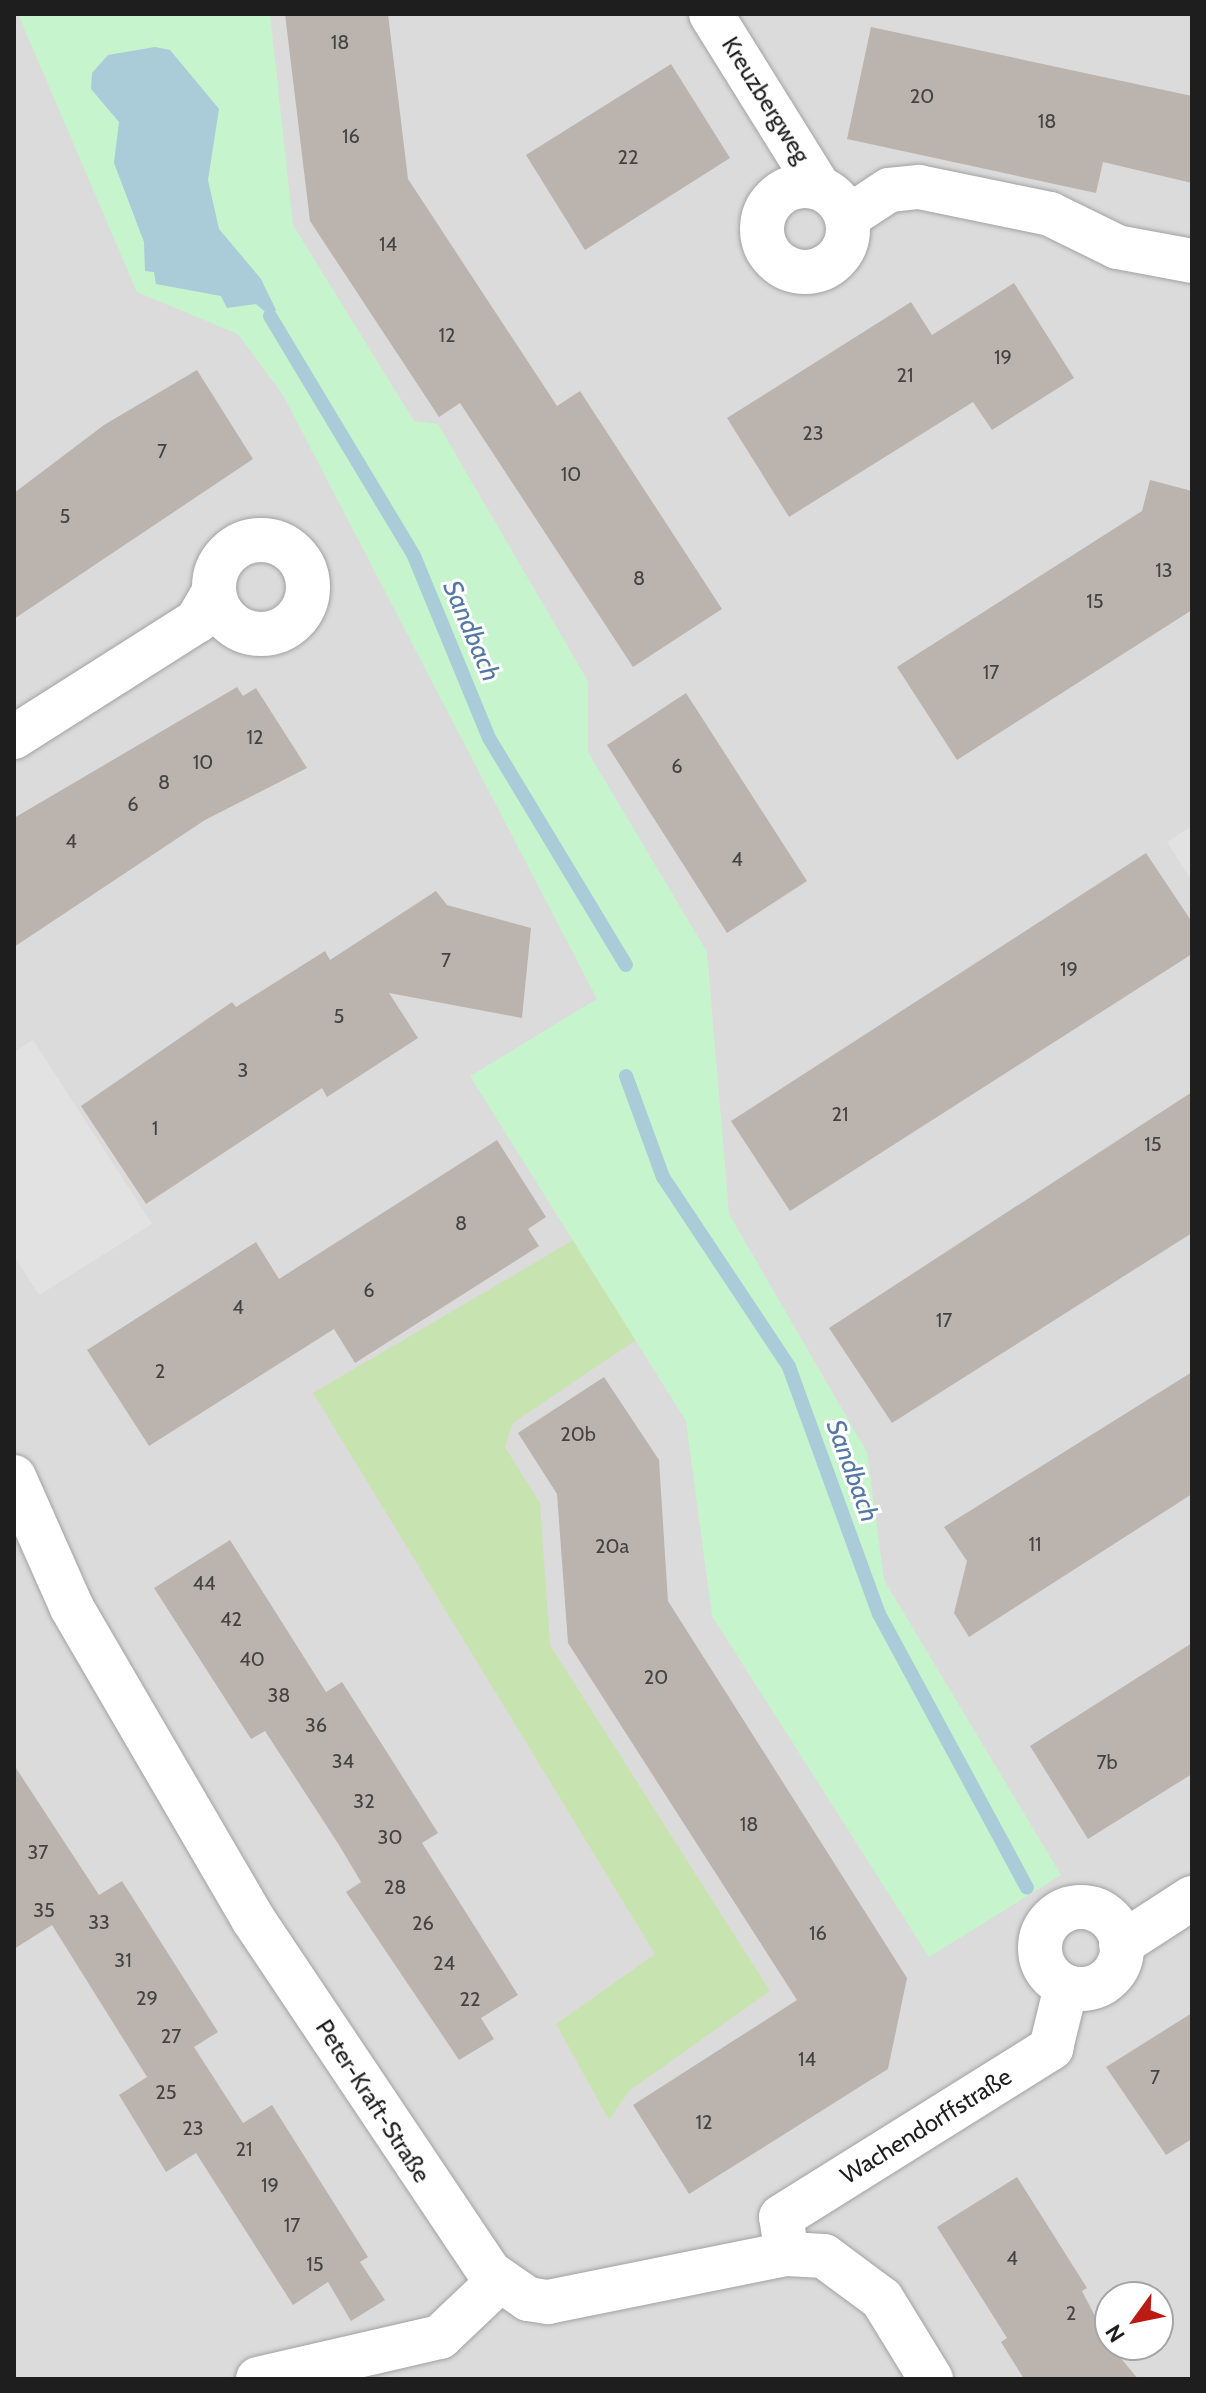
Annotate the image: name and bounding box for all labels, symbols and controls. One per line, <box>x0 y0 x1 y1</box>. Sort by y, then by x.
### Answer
house number: 18 <box>331 30 349 54</box>
street label: Kreuzbergweg <box>716 32 816 168</box>
house number: 20 <box>910 84 934 108</box>
house number: 18 <box>1038 109 1056 133</box>
house number: 16 <box>342 124 360 148</box>
house number: 22 <box>618 145 638 169</box>
house number: 14 <box>379 232 397 256</box>
house number: 12 <box>439 323 455 347</box>
house number: 19 <box>994 345 1012 369</box>
house number: 21 <box>897 363 913 387</box>
house number: 23 <box>802 421 824 445</box>
house number: 7 <box>157 439 167 463</box>
house number: 10 <box>561 462 581 486</box>
house number: 5 <box>60 504 70 528</box>
house number: 13 <box>1155 558 1173 582</box>
house number: 8 <box>633 566 645 590</box>
water label: Sandbach <box>436 576 506 686</box>
house number: 15 <box>1086 589 1104 613</box>
house number: 17 <box>983 660 999 684</box>
house number: 12 <box>247 725 263 749</box>
house number: 10 <box>193 750 213 774</box>
house number: 6 <box>671 754 683 778</box>
house number: 8 <box>158 770 170 794</box>
house number: 6 <box>127 792 139 816</box>
house number: 4 <box>65 829 77 853</box>
house number: 4 <box>731 847 743 871</box>
house number: 7 <box>441 948 451 972</box>
house number: 19 <box>1060 957 1078 981</box>
house number: 5 <box>334 1004 344 1028</box>
house number: 3 <box>238 1058 248 1082</box>
house number: 21 <box>832 1102 848 1126</box>
house number: 1 <box>152 1116 158 1140</box>
house number: 15 <box>1144 1132 1162 1156</box>
house number: 8 <box>455 1211 467 1235</box>
house number: 6 <box>363 1278 375 1302</box>
house number: 4 <box>232 1295 244 1319</box>
house number: 17 <box>936 1308 952 1332</box>
house number: 2 <box>155 1359 165 1383</box>
water label: Sandbach <box>819 1416 885 1526</box>
house number: 20b <box>560 1422 596 1446</box>
house number: 11 <box>1028 1532 1042 1556</box>
house number: 20a <box>595 1534 629 1558</box>
house number: 44 <box>192 1571 216 1595</box>
house number: 42 <box>220 1607 242 1631</box>
house number: 40 <box>239 1647 265 1671</box>
house number: 20 <box>644 1665 668 1689</box>
house number: 38 <box>268 1683 290 1707</box>
house number: 36 <box>305 1713 327 1737</box>
house number: 34 <box>332 1749 354 1773</box>
house number: 7b <box>1096 1750 1118 1774</box>
house number: 32 <box>353 1789 375 1813</box>
house number: 18 <box>740 1812 758 1836</box>
house number: 30 <box>378 1825 402 1849</box>
house number: 37 <box>28 1840 48 1864</box>
house number: 28 <box>384 1875 406 1899</box>
house number: 35 <box>33 1898 55 1922</box>
house number: 33 <box>88 1910 110 1934</box>
house number: 26 <box>412 1911 434 1935</box>
house number: 16 <box>809 1921 827 1945</box>
house number: 31 <box>114 1948 132 1972</box>
house number: 24 <box>433 1951 455 1975</box>
house number: 29 <box>136 1986 158 2010</box>
house number: 22 <box>460 1987 480 2011</box>
street label: Peter-Kraft-Straße <box>310 2014 436 2188</box>
house number: 27 <box>161 2024 181 2048</box>
house number: 14 <box>798 2047 816 2071</box>
street label: Wachendorffstraße <box>835 2062 1017 2190</box>
house number: 7 <box>1150 2065 1160 2089</box>
house number: 25 <box>155 2080 177 2104</box>
house number: 12 <box>696 2110 712 2134</box>
house number: 23 <box>182 2116 204 2140</box>
house number: 21 <box>236 2137 252 2161</box>
house number: 19 <box>261 2173 279 2197</box>
house number: 17 <box>284 2213 300 2237</box>
house number: 4 <box>1006 2246 1018 2270</box>
house number: 15 <box>306 2252 324 2276</box>
north arrow <box>1094 2281 1174 2361</box>
house number: 2 <box>1066 2301 1076 2325</box>
text: N <box>1100 2319 1131 2347</box>

